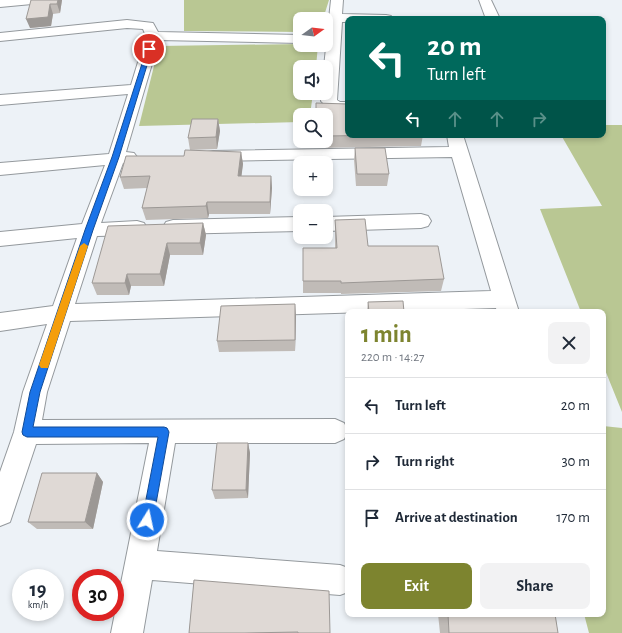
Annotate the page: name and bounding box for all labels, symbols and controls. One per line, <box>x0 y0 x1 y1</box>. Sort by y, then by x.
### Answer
north arrow <box>293 12 333 52</box>
map controls <box>293 12 333 244</box>
pin <box>132 32 166 66</box>
icon: left <box>361 32 413 84</box>
text: 20 m <box>427 33 482 61</box>
icon: arrive <box>138 38 160 60</box>
button: sound <box>293 60 333 100</box>
text: Turn left <box>427 66 486 84</box>
button: search <box>293 108 333 148</box>
icon: left <box>402 108 424 130</box>
icon: ahead <box>444 108 466 130</box>
icon: ahead <box>486 108 508 130</box>
icon: right <box>528 108 550 130</box>
button: + <box>293 156 333 196</box>
button: − <box>293 204 333 244</box>
button: close <box>548 322 590 364</box>
text: 1 min <box>361 323 412 347</box>
text: 220 m · 14:27 <box>361 351 425 364</box>
icon: left <box>361 395 383 417</box>
text: Turn left <box>395 398 446 413</box>
text: 20 m <box>561 398 590 413</box>
icon: right <box>361 451 383 473</box>
text: Turn right <box>395 454 454 469</box>
text: 30 m <box>561 454 590 469</box>
position arrow <box>126 499 168 541</box>
icon: arrive <box>361 507 383 529</box>
text: Arrive at destination <box>395 510 518 525</box>
text: 170 m <box>556 510 590 525</box>
button: Exit <box>361 563 472 609</box>
button: Share <box>480 563 590 609</box>
speed limit sign: 30 <box>72 569 124 621</box>
text: 19 <box>30 580 46 600</box>
text: km/h <box>28 600 48 610</box>

